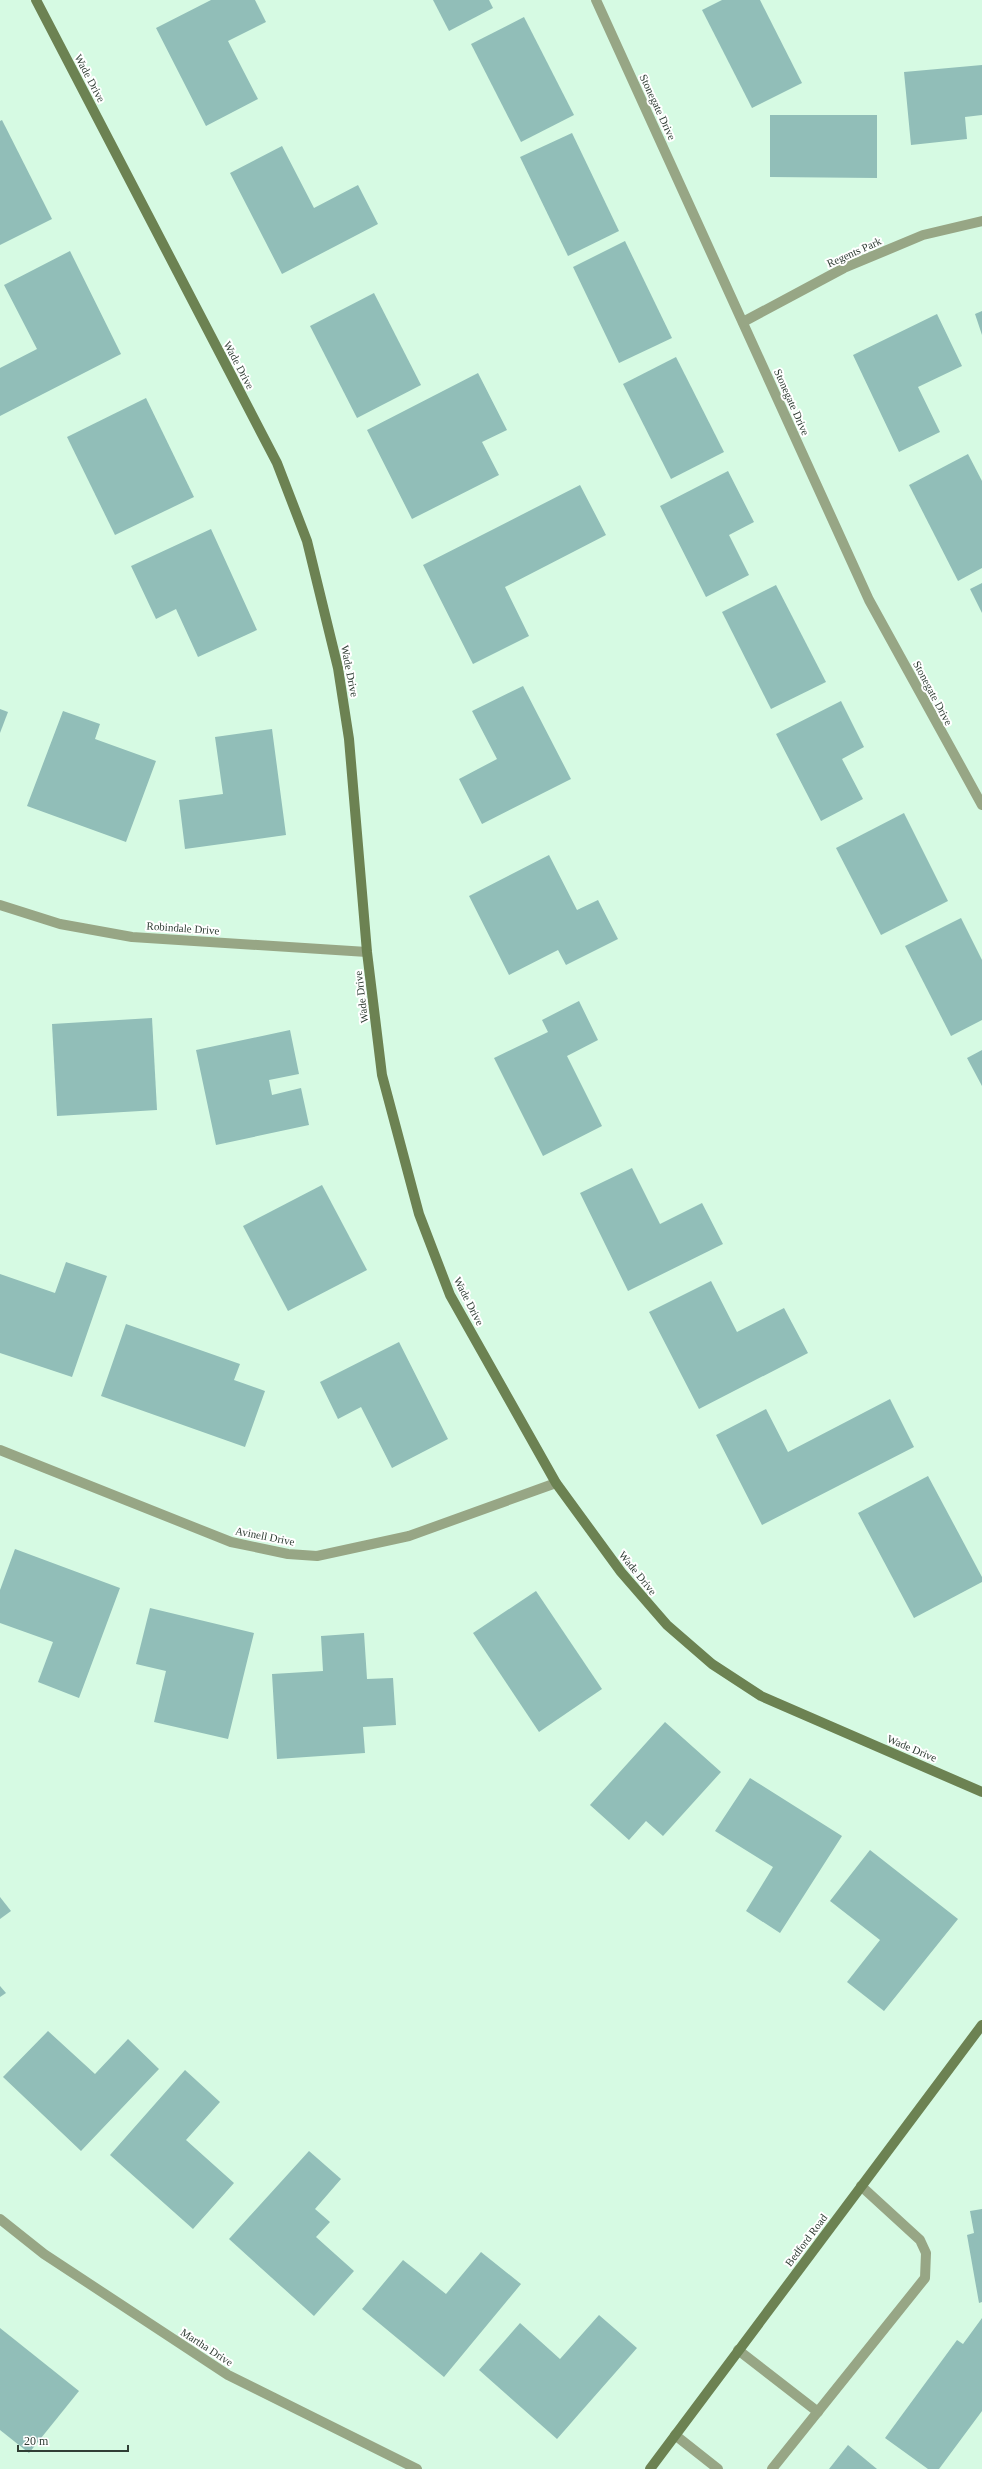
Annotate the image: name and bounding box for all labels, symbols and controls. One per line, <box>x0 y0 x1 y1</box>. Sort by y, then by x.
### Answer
street label: Wade Drive <box>72 52 108 104</box>
street label: Stonegate Drive <box>638 72 679 142</box>
street label: Regents Park <box>825 234 884 269</box>
street label: Wade Drive <box>221 339 257 391</box>
street label: Stonegate Drive <box>772 367 812 437</box>
street label: Wade Drive <box>339 644 361 698</box>
street label: Stonegate Drive <box>911 659 955 727</box>
street label: Robindale Drive <box>146 919 220 937</box>
street label: Wade Drive <box>352 970 370 1024</box>
street label: Wade Drive <box>452 1275 486 1327</box>
street label: Avinell Drive <box>234 1524 296 1548</box>
street label: Wade Drive <box>617 1549 659 1597</box>
street label: Wade Drive <box>885 1732 939 1764</box>
street label: Bedford Road <box>783 2211 830 2268</box>
street label: Martha Drive <box>179 2326 235 2368</box>
scale bar <box>18 2427 128 2453</box>
text: 20 m <box>24 2434 49 2448</box>

